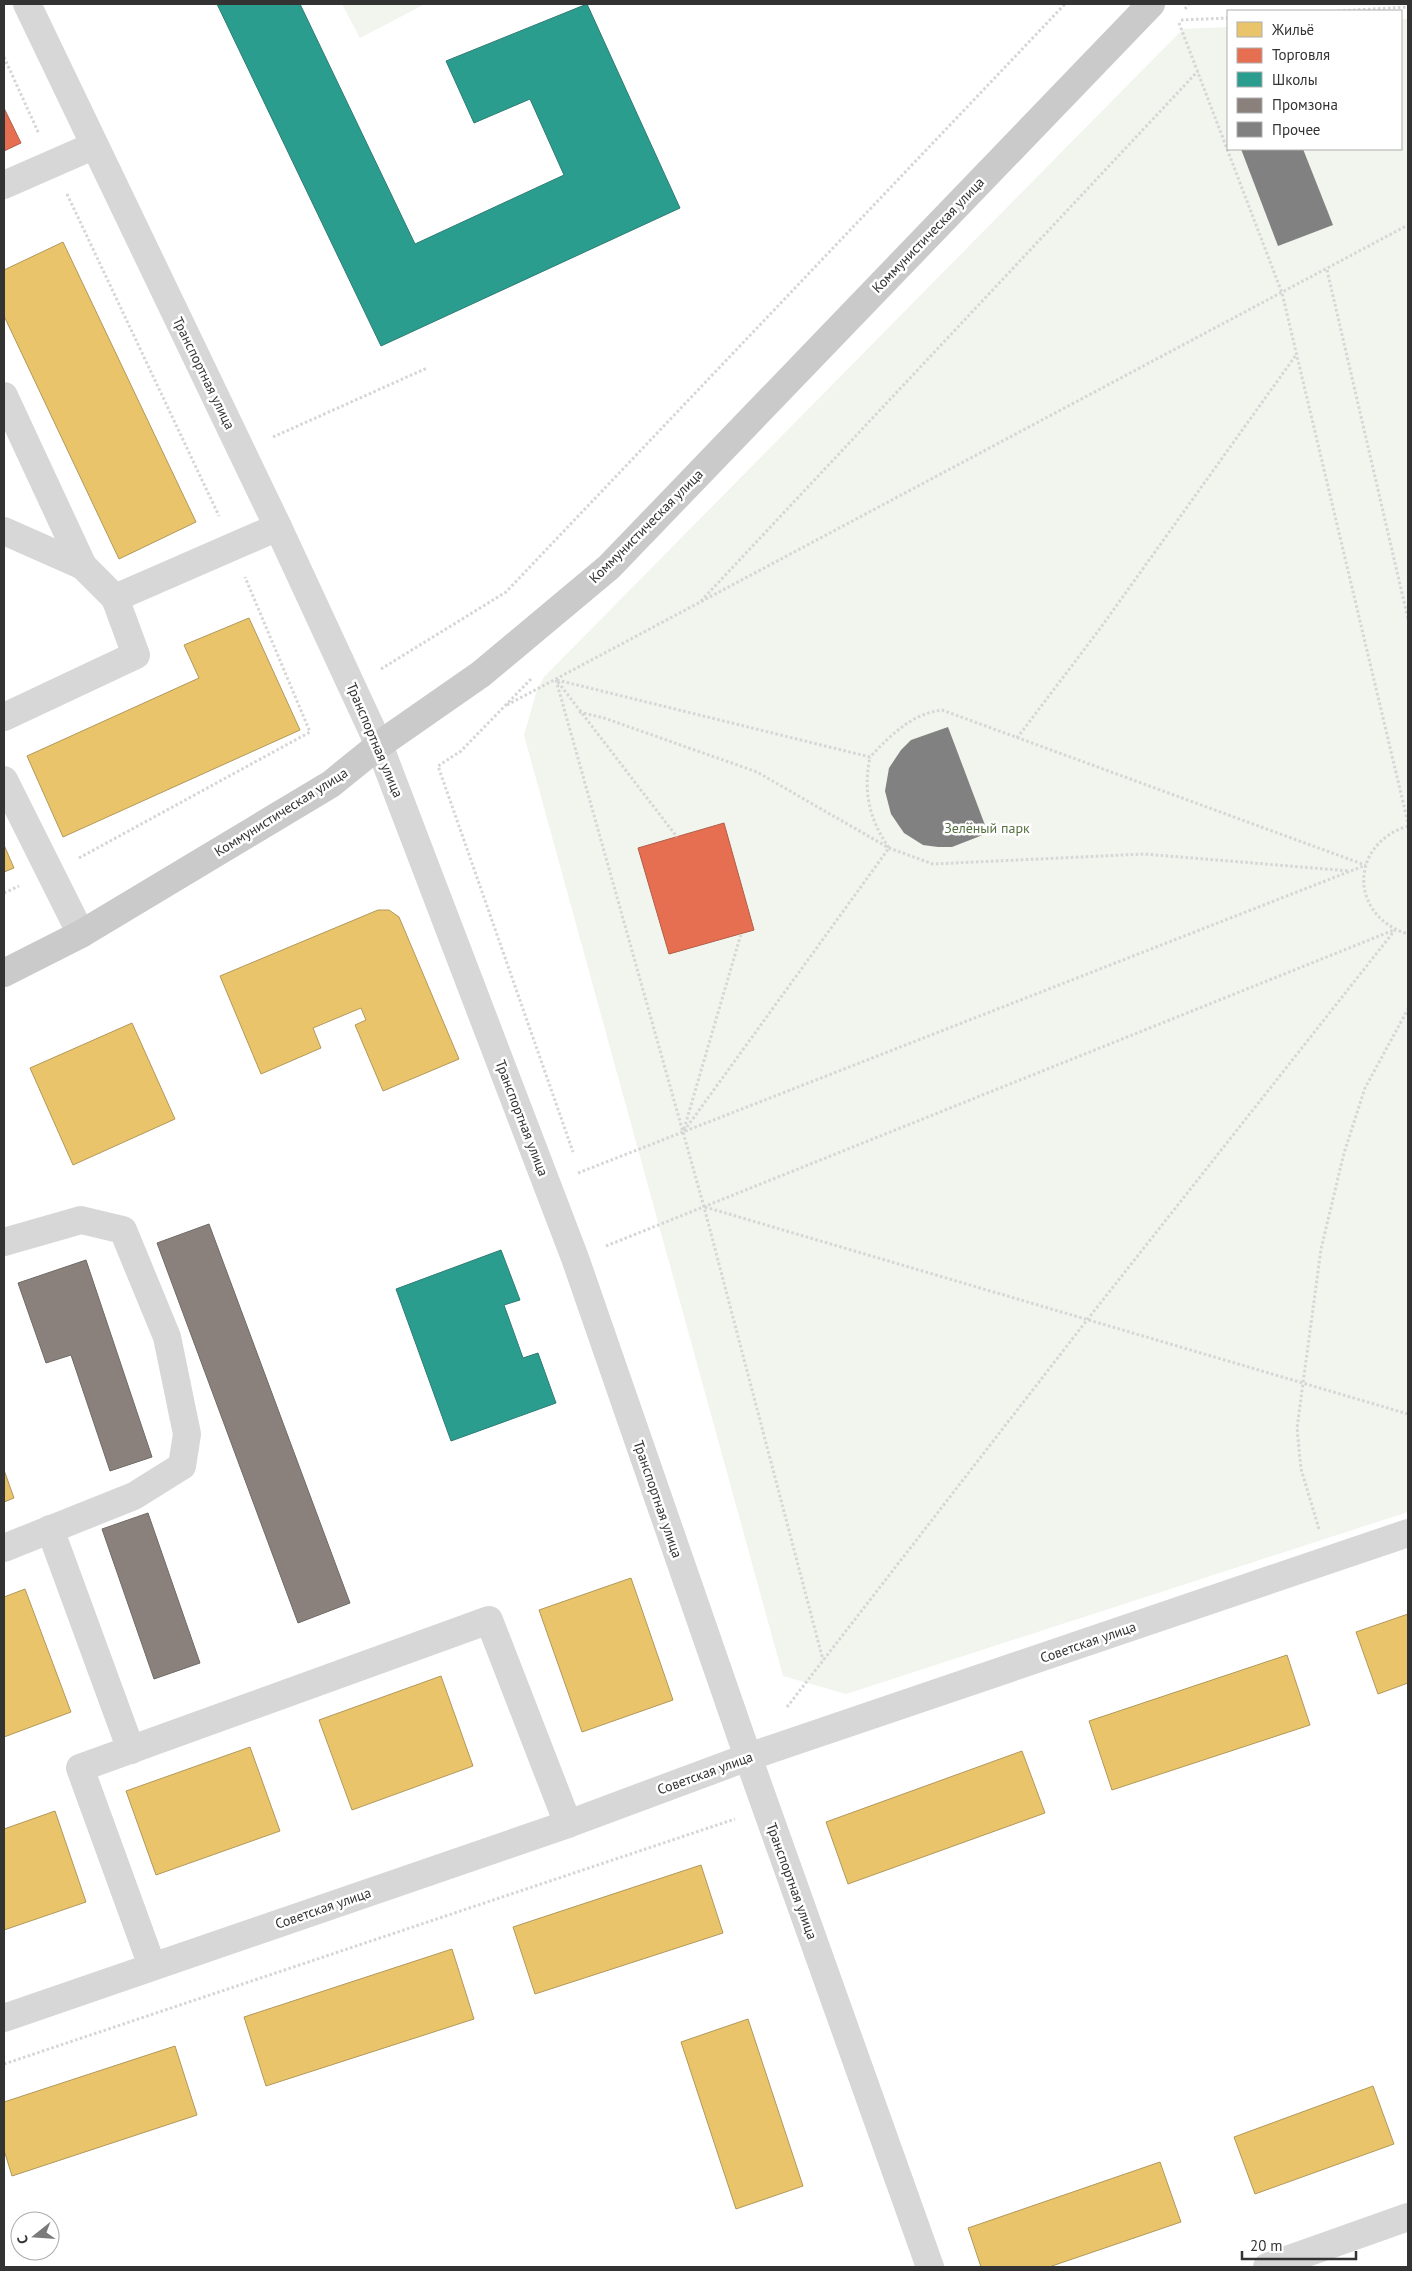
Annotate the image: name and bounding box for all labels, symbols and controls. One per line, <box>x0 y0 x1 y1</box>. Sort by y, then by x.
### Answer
legend <box>1227 10 1402 150</box>
text: Жильё <box>1271 20 1314 39</box>
text: Торговля <box>1272 45 1330 64</box>
text: Школы <box>1272 70 1318 89</box>
text: Промзона <box>1272 95 1338 114</box>
text: Прочее <box>1272 120 1320 139</box>
street label: Коммунистическая улица <box>868 173 988 297</box>
street label: Транспортная улица <box>169 314 239 432</box>
street label: Коммунистическая улица <box>585 465 707 587</box>
street label: Транспортная улица <box>343 680 407 800</box>
street label: Коммунистическая улица <box>211 764 351 860</box>
park label: Зелёный парк <box>944 819 1030 837</box>
street label: Транспортная улица <box>492 1057 552 1179</box>
street label: Транспортная улица <box>629 1438 687 1560</box>
street label: Советская улица <box>1038 1617 1138 1667</box>
street label: Советская улица <box>655 1747 755 1799</box>
street label: Транспортная улица <box>762 1820 822 1942</box>
street label: Советская улица <box>273 1883 373 1933</box>
north arrow <box>10 2211 60 2261</box>
scale bar <box>1242 2228 1356 2260</box>
text: С <box>13 2233 32 2246</box>
text: 20 m <box>1250 2236 1283 2255</box>

